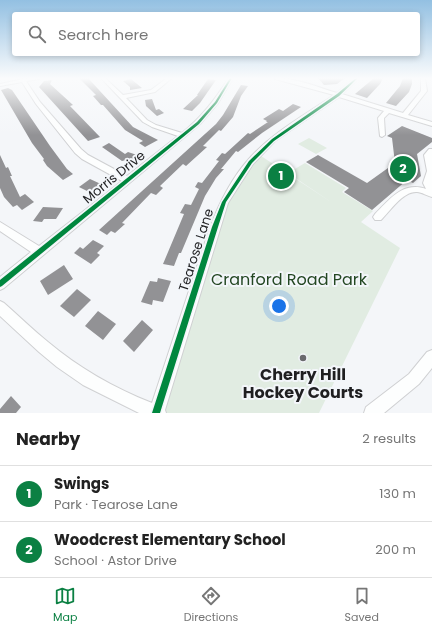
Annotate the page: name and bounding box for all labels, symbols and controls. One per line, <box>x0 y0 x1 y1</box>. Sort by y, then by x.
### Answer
search box <box>12 12 420 56</box>
icon: search <box>26 23 48 45</box>
text: Search here <box>58 24 148 45</box>
street label: Morris Drive <box>79 146 149 208</box>
pin: 2 <box>390 154 416 184</box>
pin: 1 <box>268 161 294 191</box>
street label: Tearose Lane <box>174 206 218 294</box>
park label: Cranford Road Park <box>211 268 368 291</box>
your location <box>269 296 289 316</box>
marker: Cherry Hill Hockey Courts <box>298 353 308 363</box>
place label: Cherry Hill Hockey Courts <box>243 363 363 404</box>
text: Nearby <box>16 427 80 451</box>
text: 2 results <box>362 429 416 448</box>
text: Swings <box>54 473 109 494</box>
text: 1 <box>27 484 31 503</box>
text: 130 m <box>379 484 416 503</box>
text: Park · Tearose Lane <box>54 495 178 514</box>
text: Woodcrest Elementary School <box>54 529 286 550</box>
text: 2 <box>25 540 33 559</box>
text: 200 m <box>375 540 416 559</box>
text: School · Astor Drive <box>54 551 177 570</box>
tab: Map <box>53 585 77 626</box>
tab: Directions <box>184 585 238 626</box>
tab: Saved <box>345 585 379 626</box>

